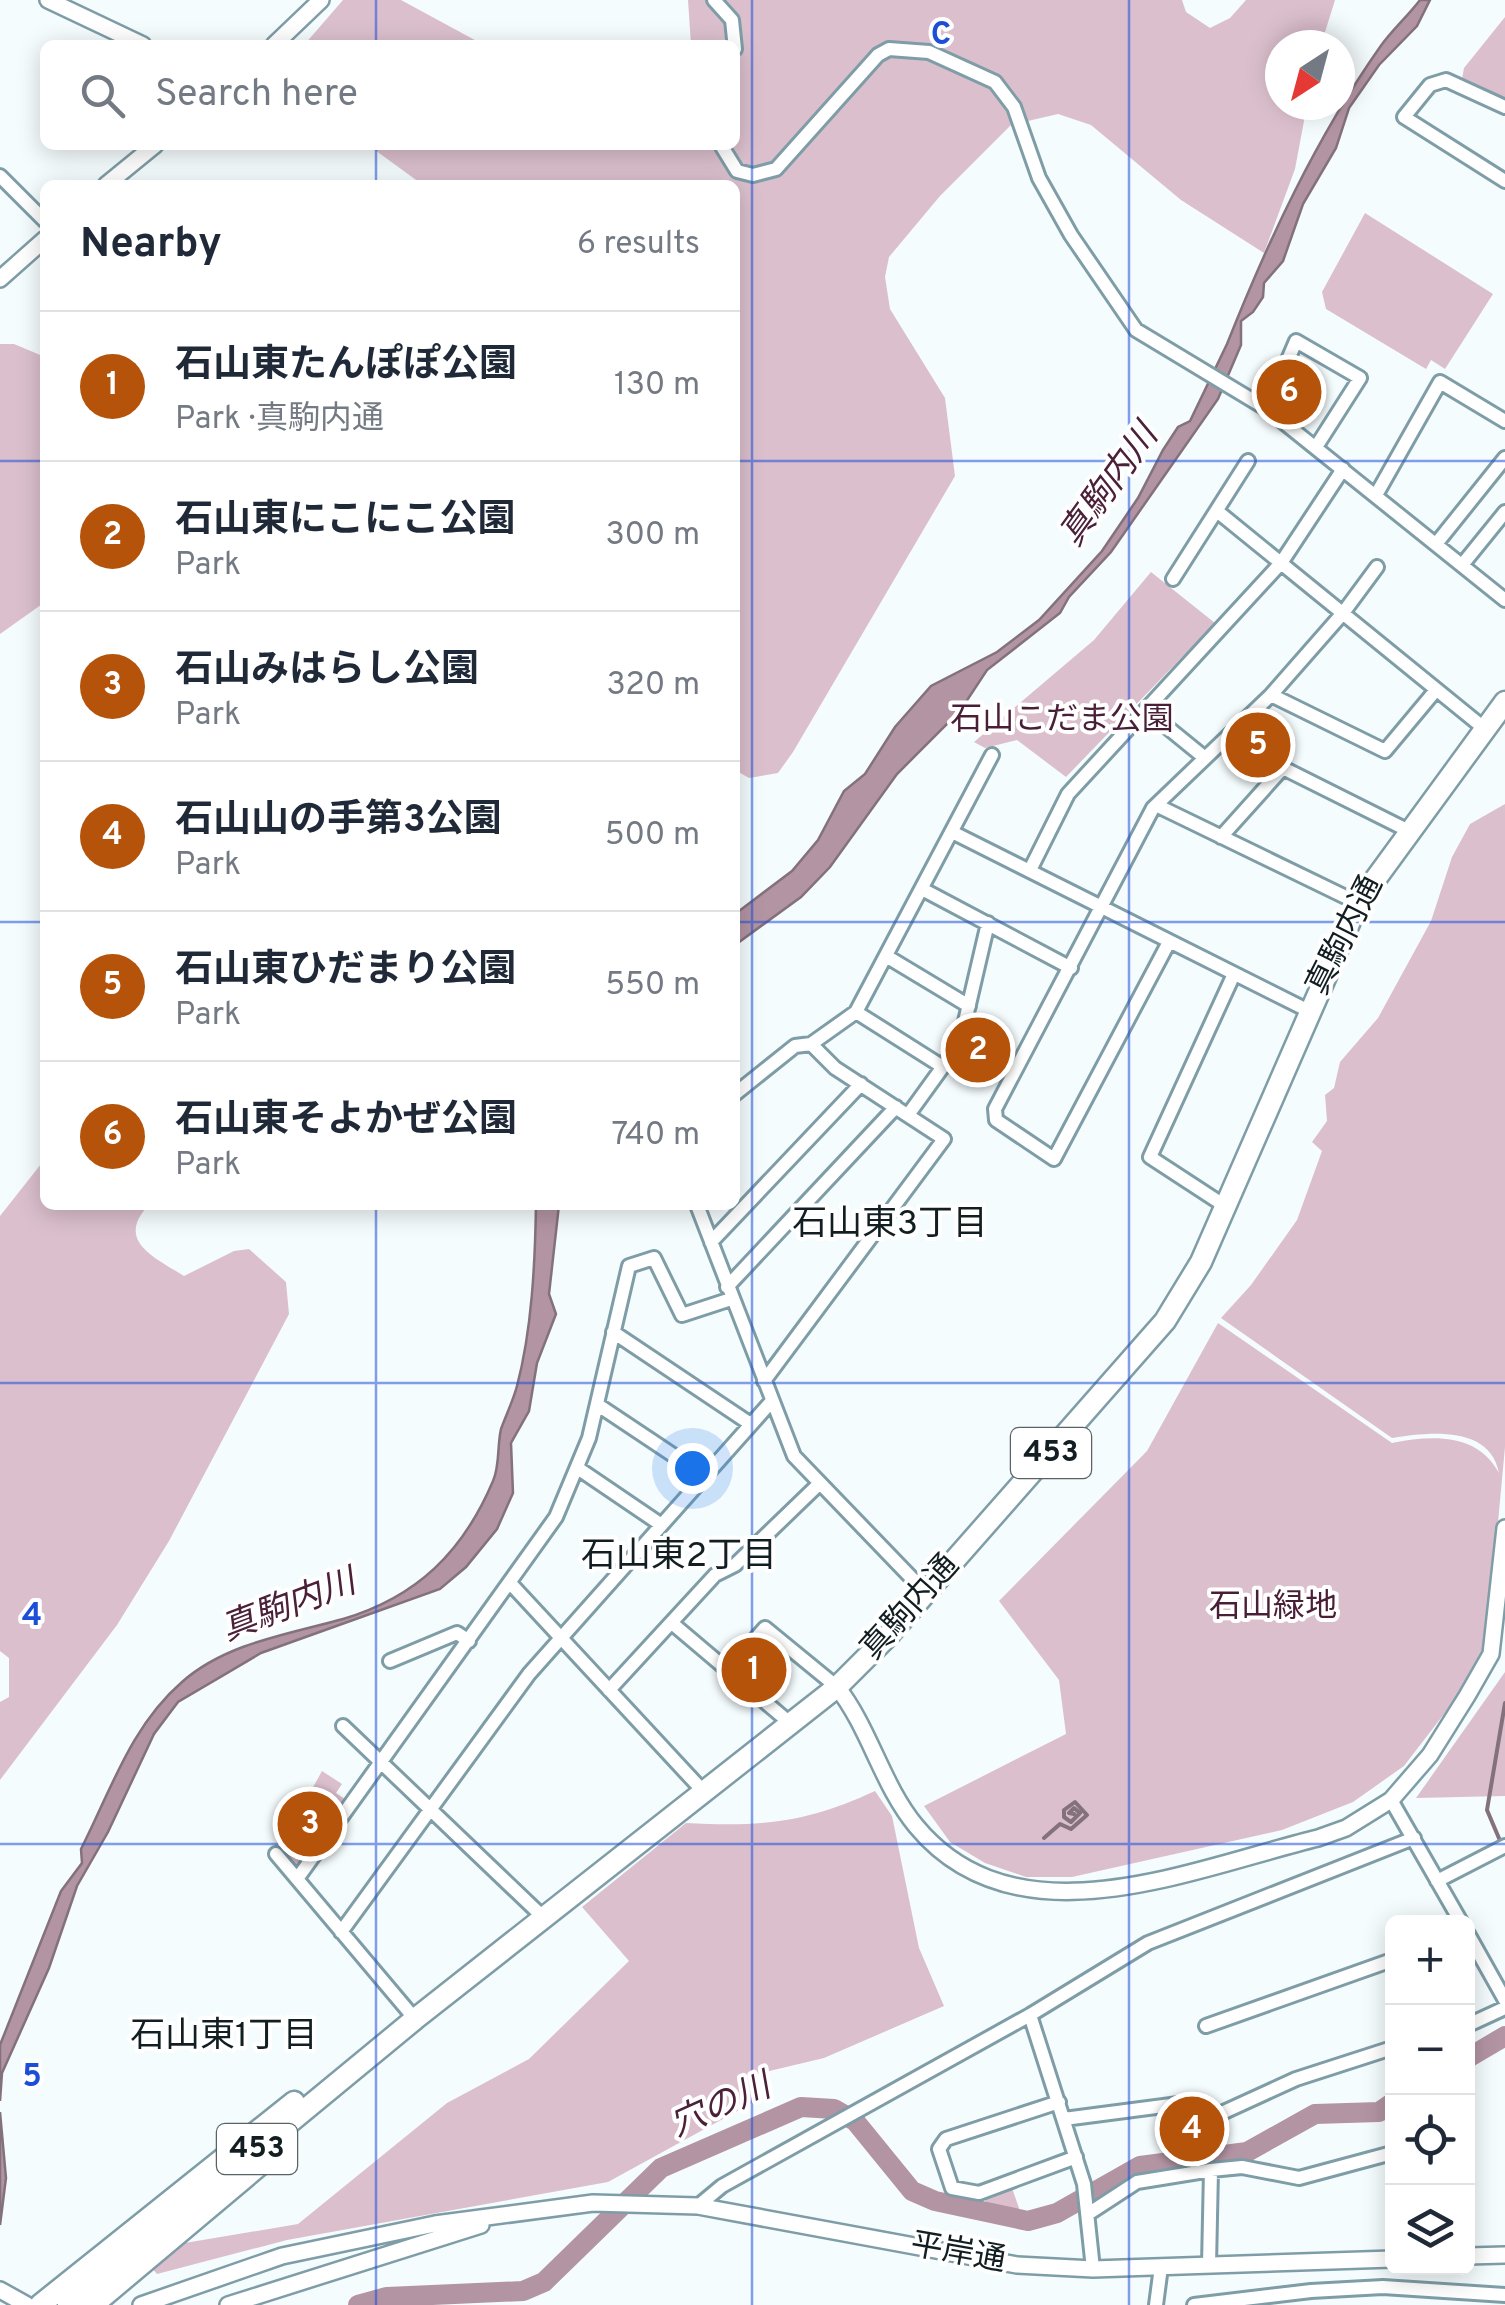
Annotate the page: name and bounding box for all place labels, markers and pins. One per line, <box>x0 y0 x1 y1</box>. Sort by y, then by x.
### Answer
pin: 6 <box>1256 354 1322 430</box>
pin: 5 <box>1226 708 1290 782</box>
pin: 2 <box>946 1012 1010 1088</box>
pin: 1 <box>722 1632 786 1708</box>
pin: 3 <box>278 1786 342 1862</box>
pin: 4 <box>1160 2092 1224 2166</box>

